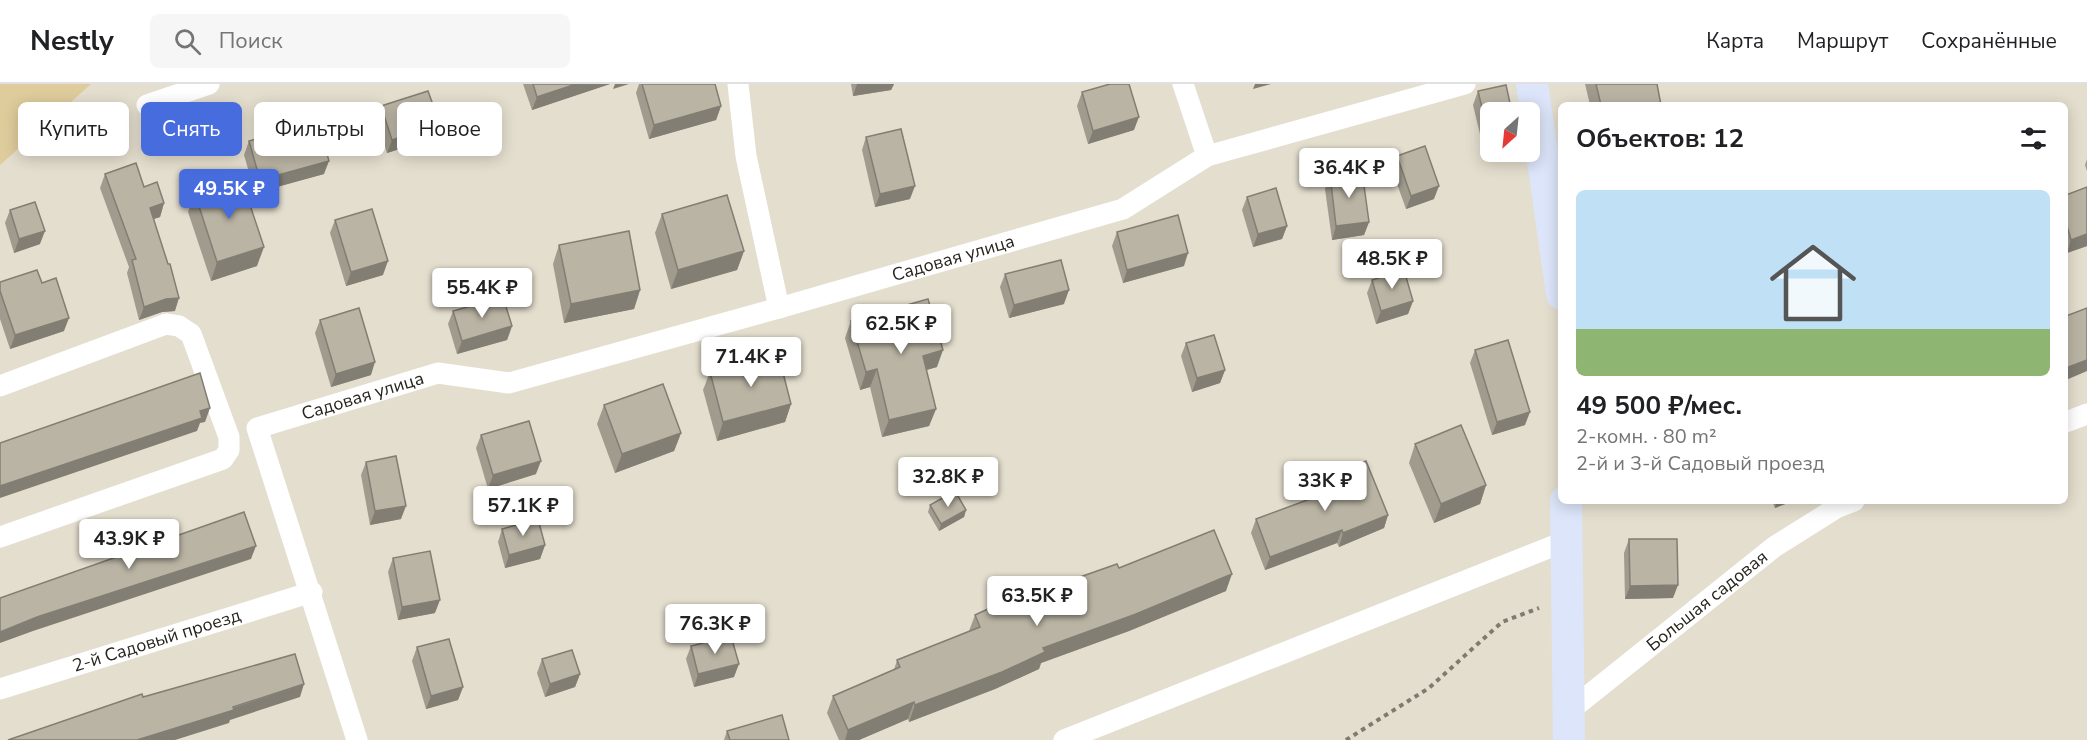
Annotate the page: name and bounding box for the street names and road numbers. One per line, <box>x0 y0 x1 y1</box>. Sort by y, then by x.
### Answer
street label: Садовая улица <box>889 229 1017 287</box>
street label: Садовая улица <box>299 366 427 426</box>
street label: Большая садовая <box>1641 545 1772 657</box>
street label: 2-й Садовый проезд <box>69 603 244 678</box>

